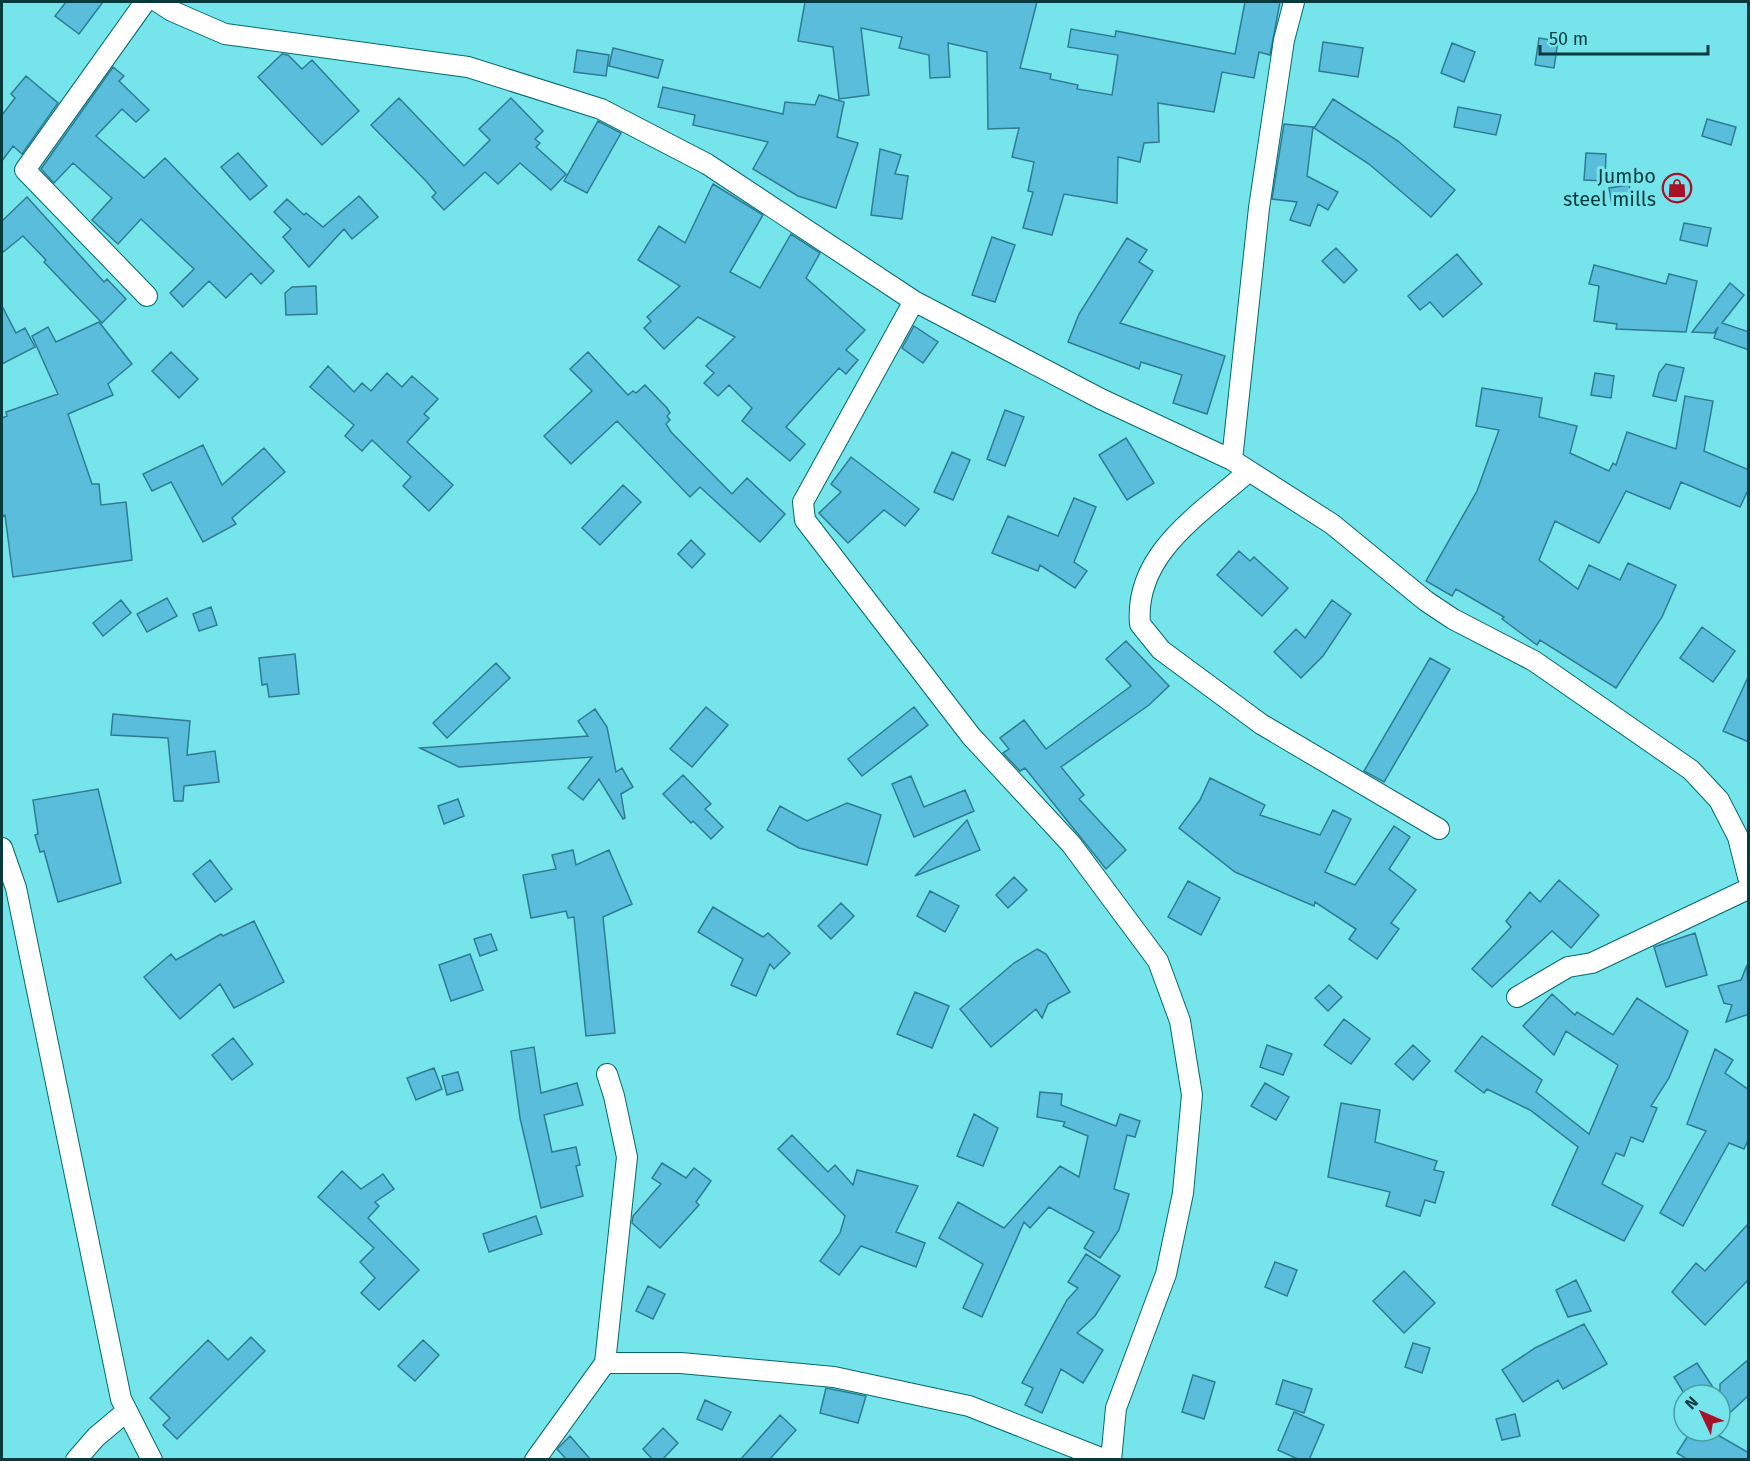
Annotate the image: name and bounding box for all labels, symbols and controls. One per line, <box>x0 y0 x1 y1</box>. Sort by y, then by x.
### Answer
scale bar <box>1540 18 1708 56</box>
text: 50 m <box>1549 28 1588 50</box>
place label: Jumbo steel mills <box>1563 164 1656 211</box>
shop icon: Jumbo steel mills <box>1661 172 1693 204</box>
north arrow <box>1672 1383 1732 1443</box>
text: N <box>1681 1393 1702 1413</box>

